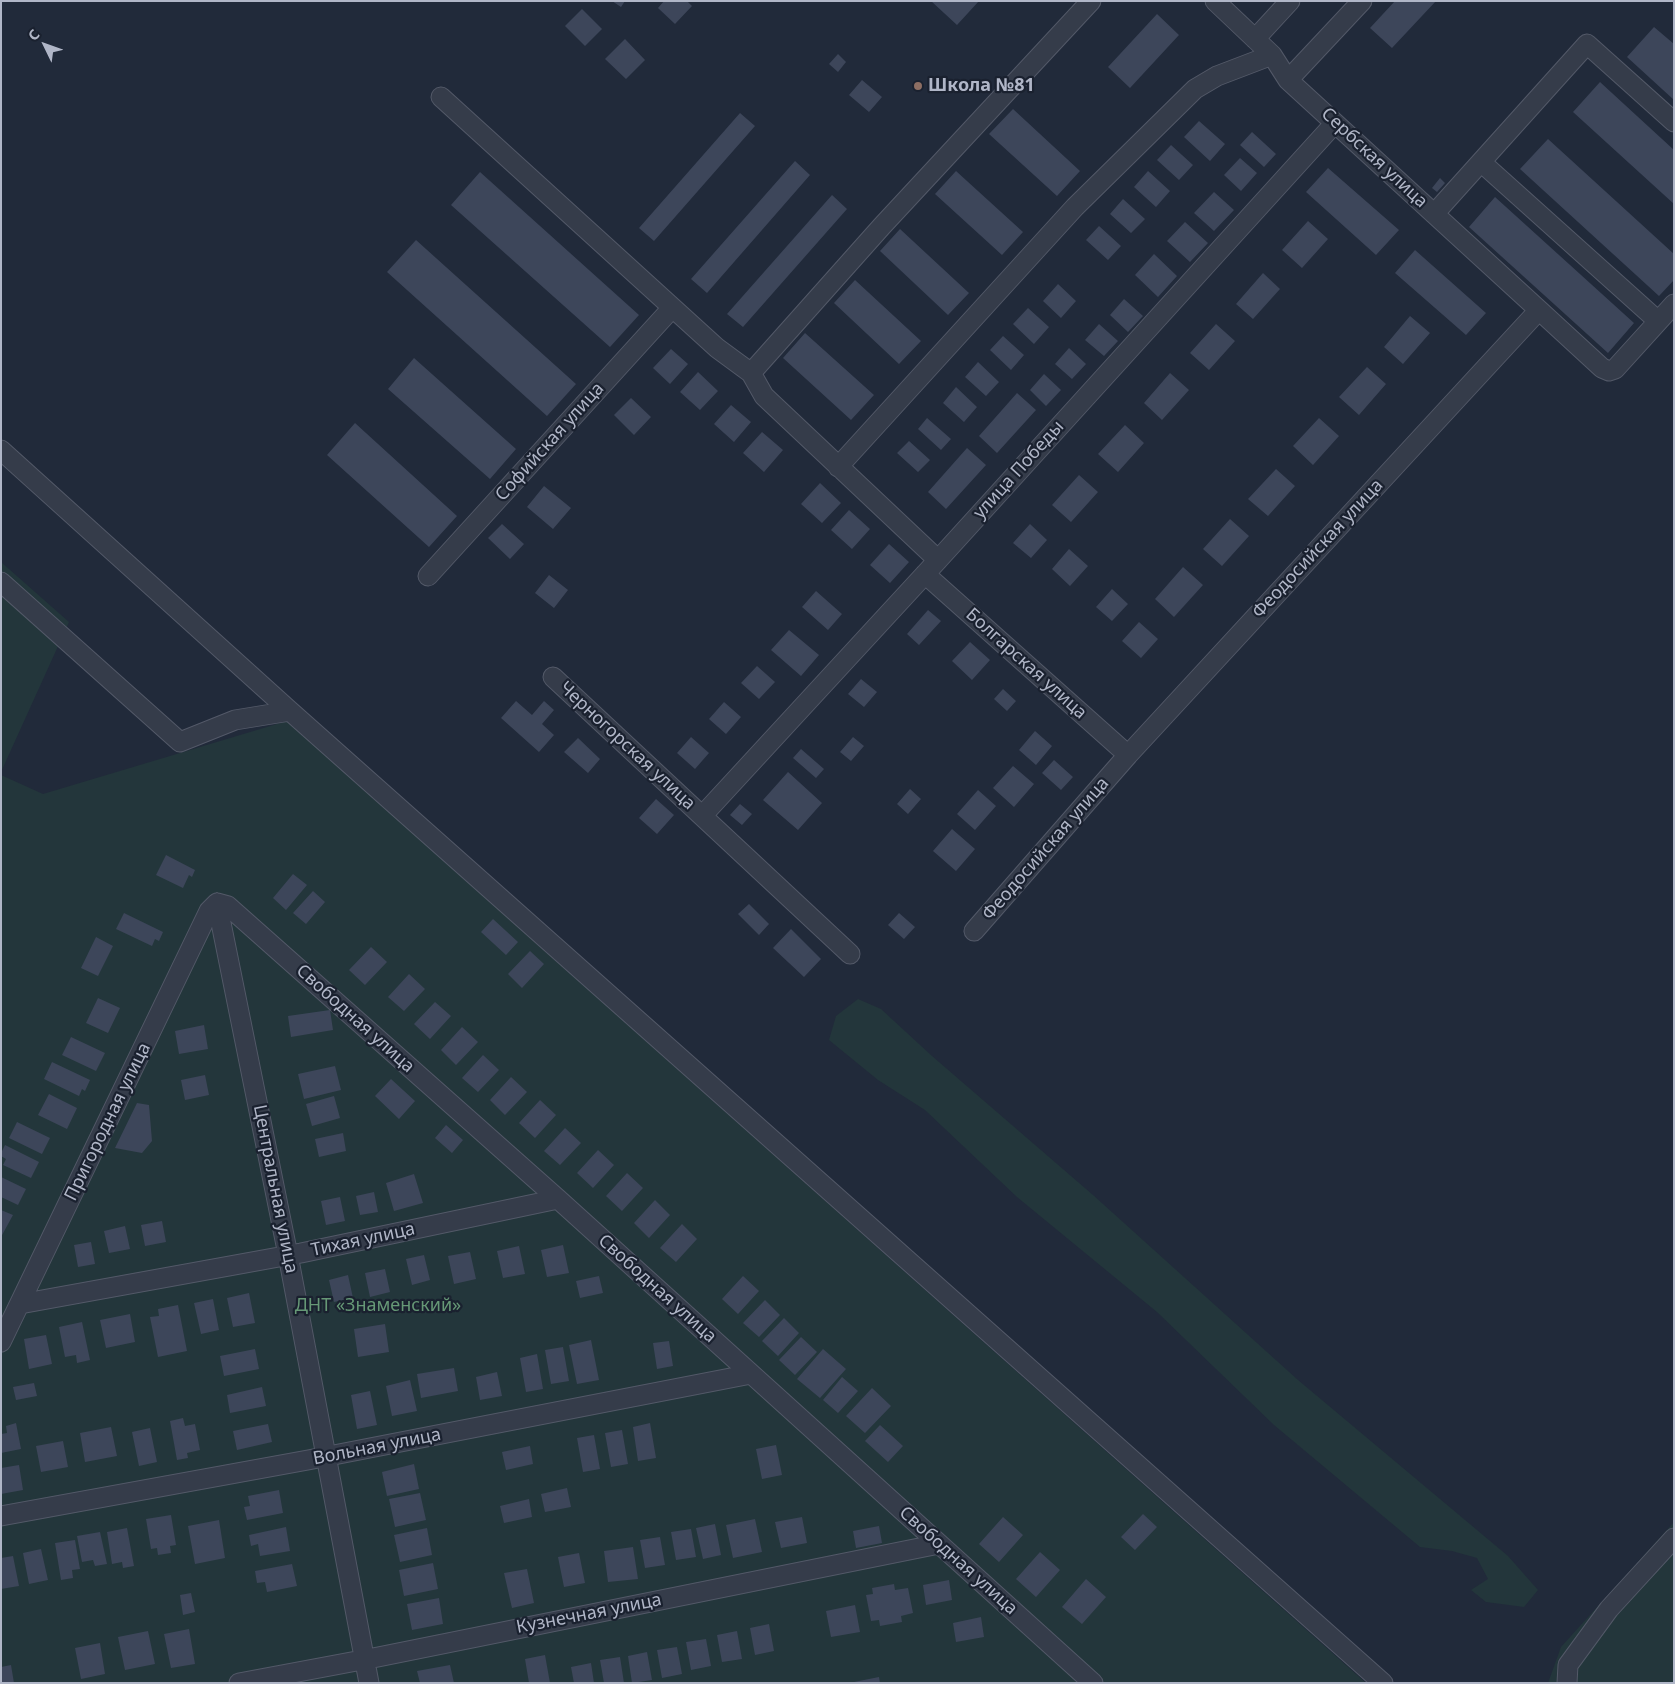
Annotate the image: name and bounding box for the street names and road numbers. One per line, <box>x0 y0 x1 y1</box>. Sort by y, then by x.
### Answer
street label: Сербская улица <box>1316 103 1432 213</box>
street label: Софийская улица <box>491 378 609 506</box>
street label: улица Победы <box>969 416 1069 524</box>
street label: Феодосийская улица <box>1248 475 1388 623</box>
street label: Болгарская улица <box>961 604 1091 724</box>
street label: Черногорская улица <box>554 677 700 815</box>
street label: Феодосийская улица <box>978 773 1114 925</box>
street label: Свободная улица <box>291 960 419 1078</box>
street label: Пригородная улица <box>60 1039 156 1205</box>
street label: Центральная улица <box>248 1103 302 1275</box>
street label: Тихая улица <box>309 1218 417 1262</box>
street label: Свободная улица <box>593 1230 721 1348</box>
street label: Вольная улица <box>311 1424 443 1470</box>
street label: Свободная улица <box>894 1502 1022 1620</box>
street label: Кузнечная улица <box>515 1589 663 1639</box>

